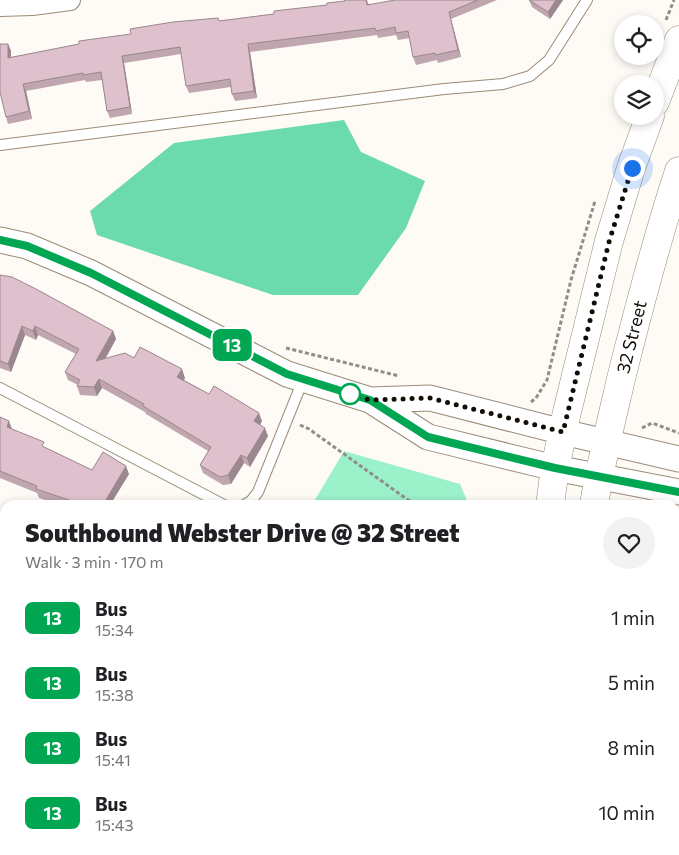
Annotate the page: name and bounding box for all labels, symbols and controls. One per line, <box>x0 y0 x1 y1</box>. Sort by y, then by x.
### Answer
map controls <box>614 15 664 125</box>
button: locate <box>614 15 664 65</box>
button: layers <box>614 75 664 125</box>
your location <box>620 156 645 181</box>
street label: 32 Street <box>611 298 651 376</box>
line badge: 13 <box>210 329 254 361</box>
text: 13 <box>223 334 241 356</box>
unlabelled marker <box>339 383 361 405</box>
button: heart <box>603 517 655 569</box>
text: Southbound Webster Drive @ 32 Street <box>25 518 459 547</box>
text: Walk · 3 min · 170 m <box>25 552 164 571</box>
text: Bus <box>95 597 127 620</box>
text: 1 min <box>611 606 655 629</box>
text: 13 <box>43 607 62 629</box>
text: 15:34 <box>95 620 134 639</box>
text: Bus <box>95 662 127 685</box>
text: 5 min <box>608 671 655 694</box>
text: 13 <box>43 672 62 694</box>
text: 15:38 <box>95 685 134 704</box>
text: Bus <box>95 727 127 750</box>
text: 8 min <box>607 736 655 759</box>
text: 13 <box>43 737 62 759</box>
text: 15:41 <box>95 750 131 769</box>
text: Bus <box>95 792 127 815</box>
text: 10 min <box>598 801 655 824</box>
text: 13 <box>43 802 62 824</box>
text: 15:43 <box>95 815 134 834</box>

